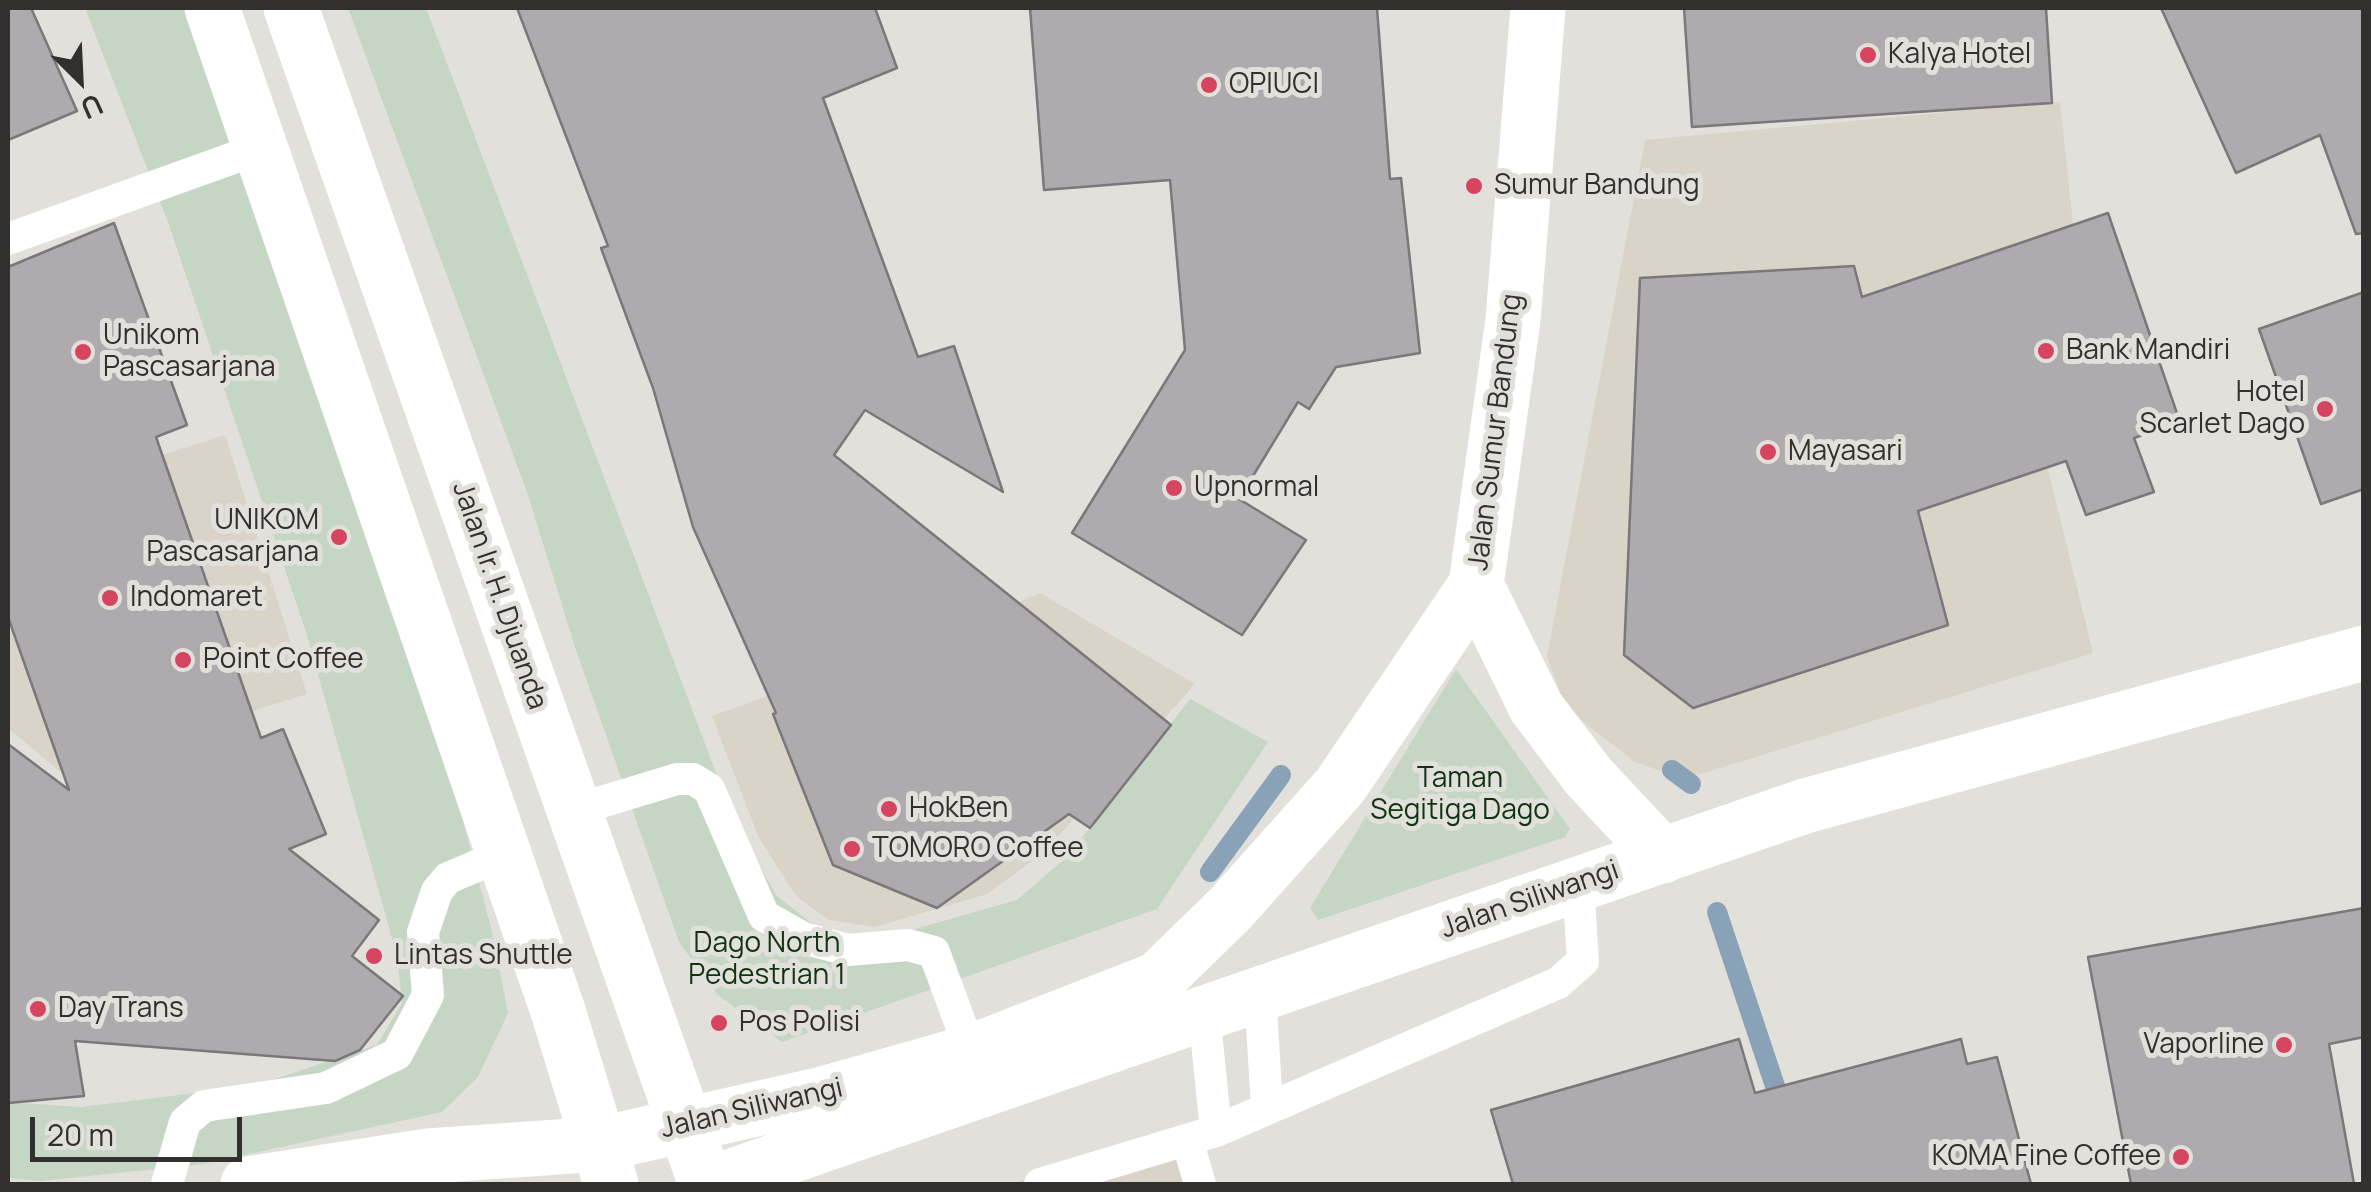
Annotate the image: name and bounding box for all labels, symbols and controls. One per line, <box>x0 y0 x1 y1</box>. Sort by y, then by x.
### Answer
north arrow <box>30 30 130 130</box>
place label: Kalya Hotel <box>1888 38 2031 72</box>
marker: Kalya Hotel <box>1857 44 1879 66</box>
place label: OPIUCI <box>1229 68 1319 102</box>
marker: OPIUCI <box>1198 74 1220 96</box>
text: U <box>75 86 109 129</box>
place label: Sumur Bandung <box>1494 169 1700 203</box>
marker: Sumur Bandung <box>1463 175 1485 197</box>
street label: Jalan Sumur Bandung <box>1462 292 1530 572</box>
place label: Unikom Pascasarjana <box>103 319 276 385</box>
place label: Bank Mandiri <box>2066 334 2230 368</box>
marker: Bank Mandiri <box>2035 340 2057 362</box>
marker: Unikom Pascasarjana <box>72 341 94 363</box>
place label: Hotel Scarlet Dago <box>2139 376 2305 442</box>
marker: Hotel Scarlet Dago <box>2314 398 2336 420</box>
place label: Mayasari <box>1788 435 1903 469</box>
marker: Mayasari <box>1757 441 1779 463</box>
place label: Upnormal <box>1194 471 1319 505</box>
marker: Upnormal <box>1163 477 1185 499</box>
street label: Jalan Ir. H. Djuanda <box>444 478 554 714</box>
place label: UNIKOM Pascasarjana <box>146 504 319 570</box>
marker: UNIKOM Pascasarjana <box>328 526 350 548</box>
place label: Indomaret <box>130 581 263 615</box>
marker: Indomaret <box>99 587 121 609</box>
place label: Point Coffee <box>203 643 364 677</box>
marker: Point Coffee <box>172 649 194 671</box>
park label: Taman Segitiga Dago <box>1370 762 1550 828</box>
place label: HokBen <box>909 792 1008 826</box>
marker: HokBen <box>878 798 900 820</box>
place label: TOMORO Coffee <box>872 832 1084 866</box>
marker: TOMORO Coffee <box>841 838 863 860</box>
street label: Jalan Siliwangi <box>1437 854 1623 946</box>
park label: Dago North Pedestrian 1 <box>688 927 846 993</box>
place label: Lintas Shuttle <box>394 939 573 973</box>
marker: Lintas Shuttle <box>363 945 385 967</box>
place label: Day Trans <box>58 992 184 1026</box>
marker: Day Trans <box>27 998 49 1020</box>
place label: Pos Polisi <box>739 1006 860 1040</box>
marker: Pos Polisi <box>708 1012 730 1034</box>
place label: Vaporline <box>2144 1028 2264 1062</box>
marker: Vaporline <box>2273 1034 2295 1056</box>
street label: Jalan Siliwangi <box>658 1072 846 1146</box>
scale bar <box>35 1097 248 1159</box>
text: 20 m <box>47 1114 114 1155</box>
place label: KOMA Fine Coffee <box>1932 1140 2161 1174</box>
marker: KOMA Fine Coffee <box>2170 1146 2192 1168</box>

